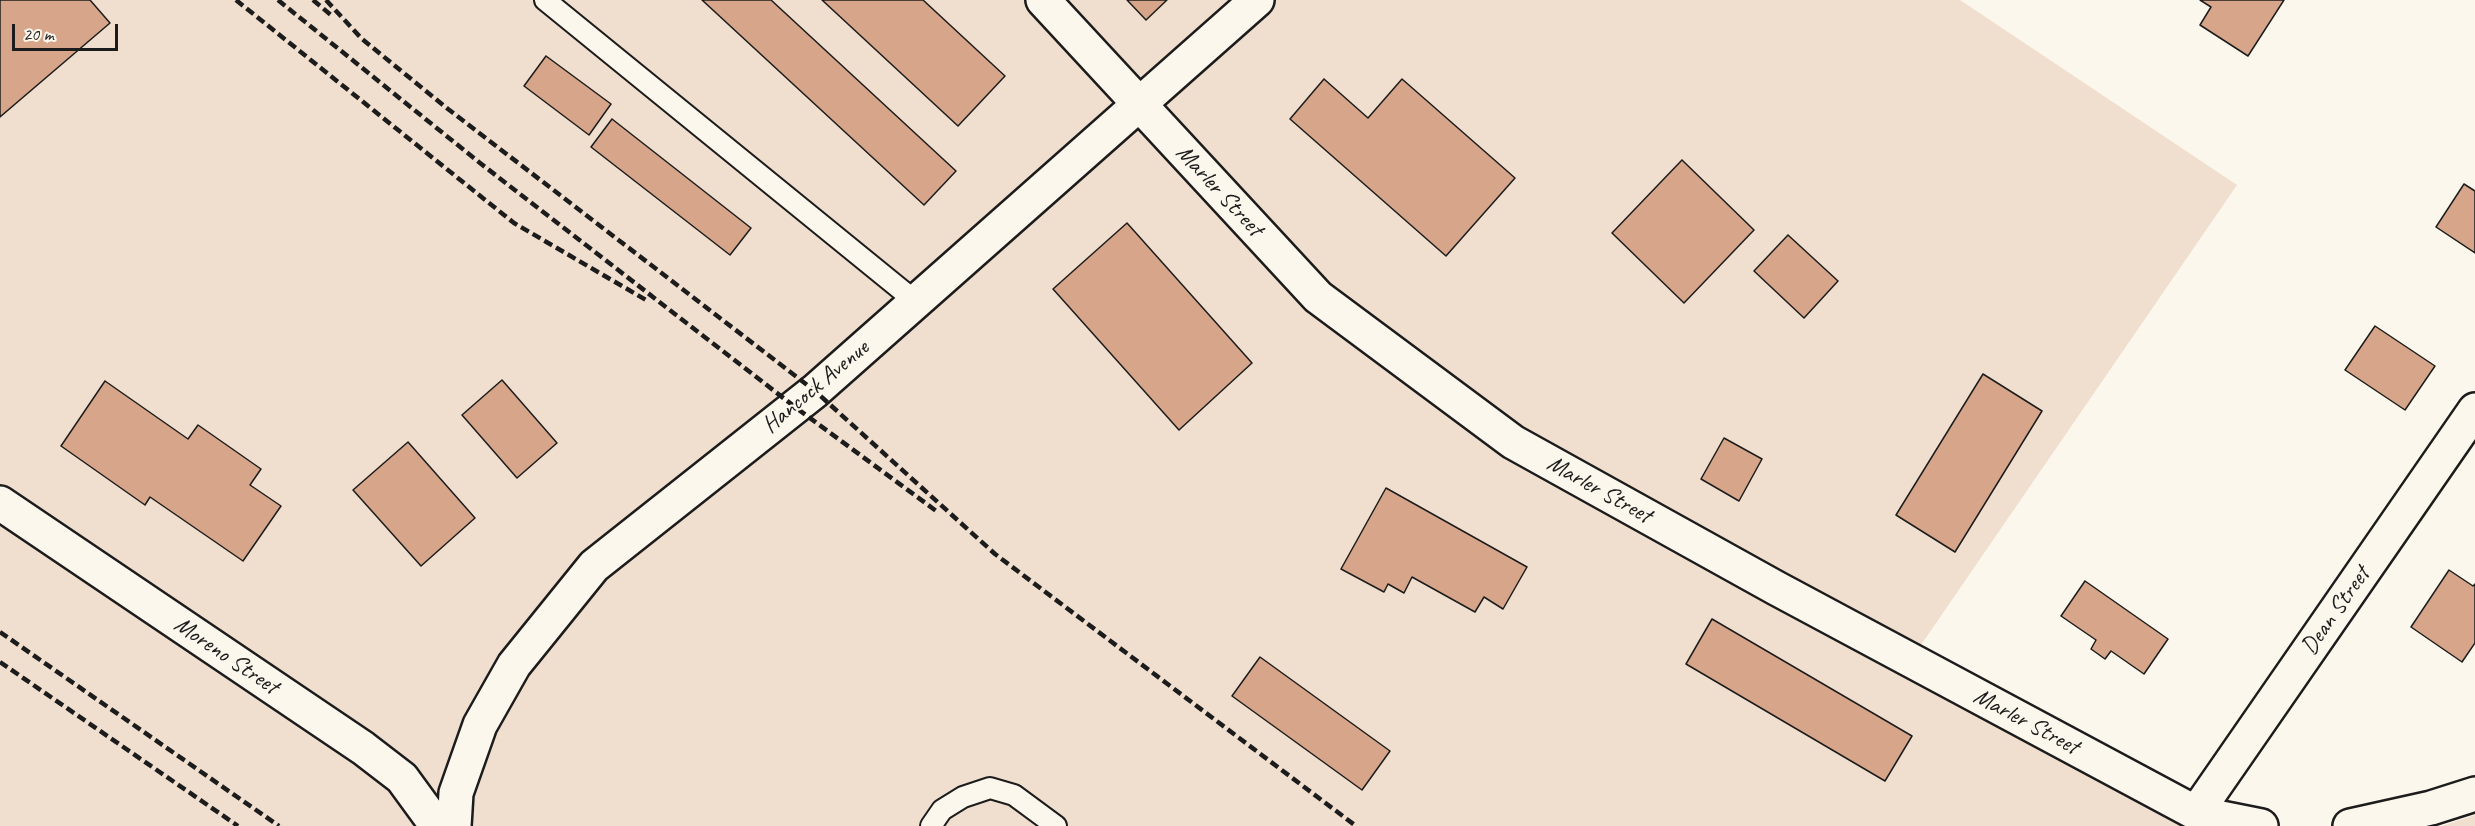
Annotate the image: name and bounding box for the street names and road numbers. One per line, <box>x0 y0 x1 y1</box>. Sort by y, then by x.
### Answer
street label: Marler Street <box>1169 139 1269 243</box>
street label: Hancock Avenue <box>757 334 875 440</box>
street label: Marler Street <box>1542 450 1656 530</box>
street label: Dean Street <box>2295 562 2377 660</box>
street label: Moreno Street <box>168 611 284 701</box>
street label: Marler Street <box>1968 682 2084 762</box>

